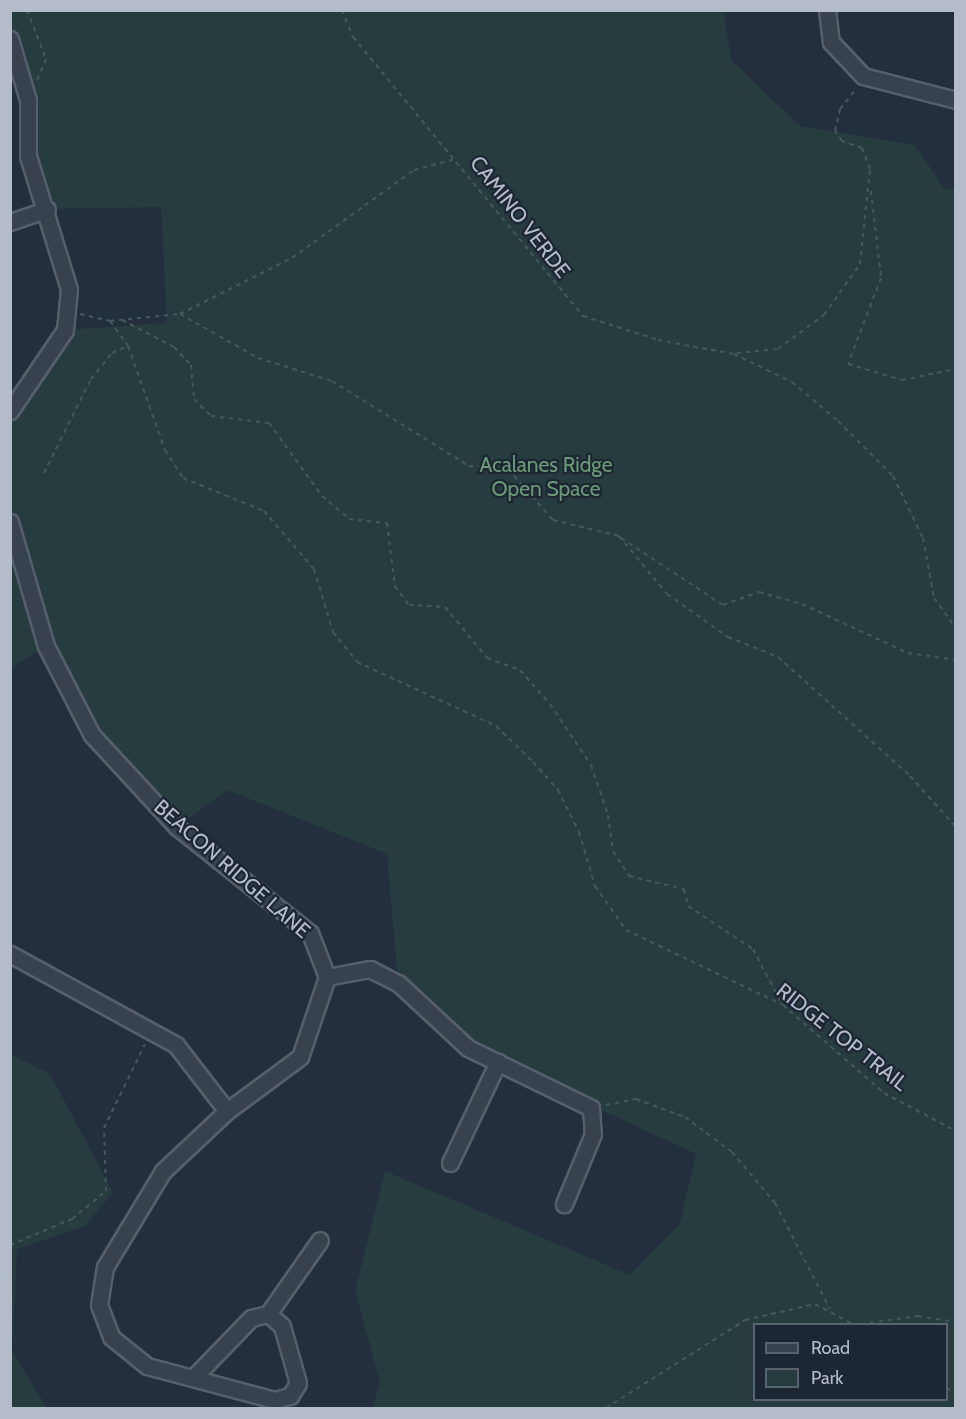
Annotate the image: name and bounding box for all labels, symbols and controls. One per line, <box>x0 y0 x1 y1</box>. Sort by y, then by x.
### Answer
street label: CAMINO VERDE <box>465 151 575 283</box>
park label: Acalanes Ridge Open Space <box>479 452 613 502</box>
street label: BEACON RIDGE LANE <box>149 794 315 944</box>
street label: RIDGE TOP TRAIL <box>771 978 913 1096</box>
legend <box>753 1323 948 1401</box>
text: Road <box>811 1337 850 1359</box>
text: Park <box>811 1367 843 1389</box>

